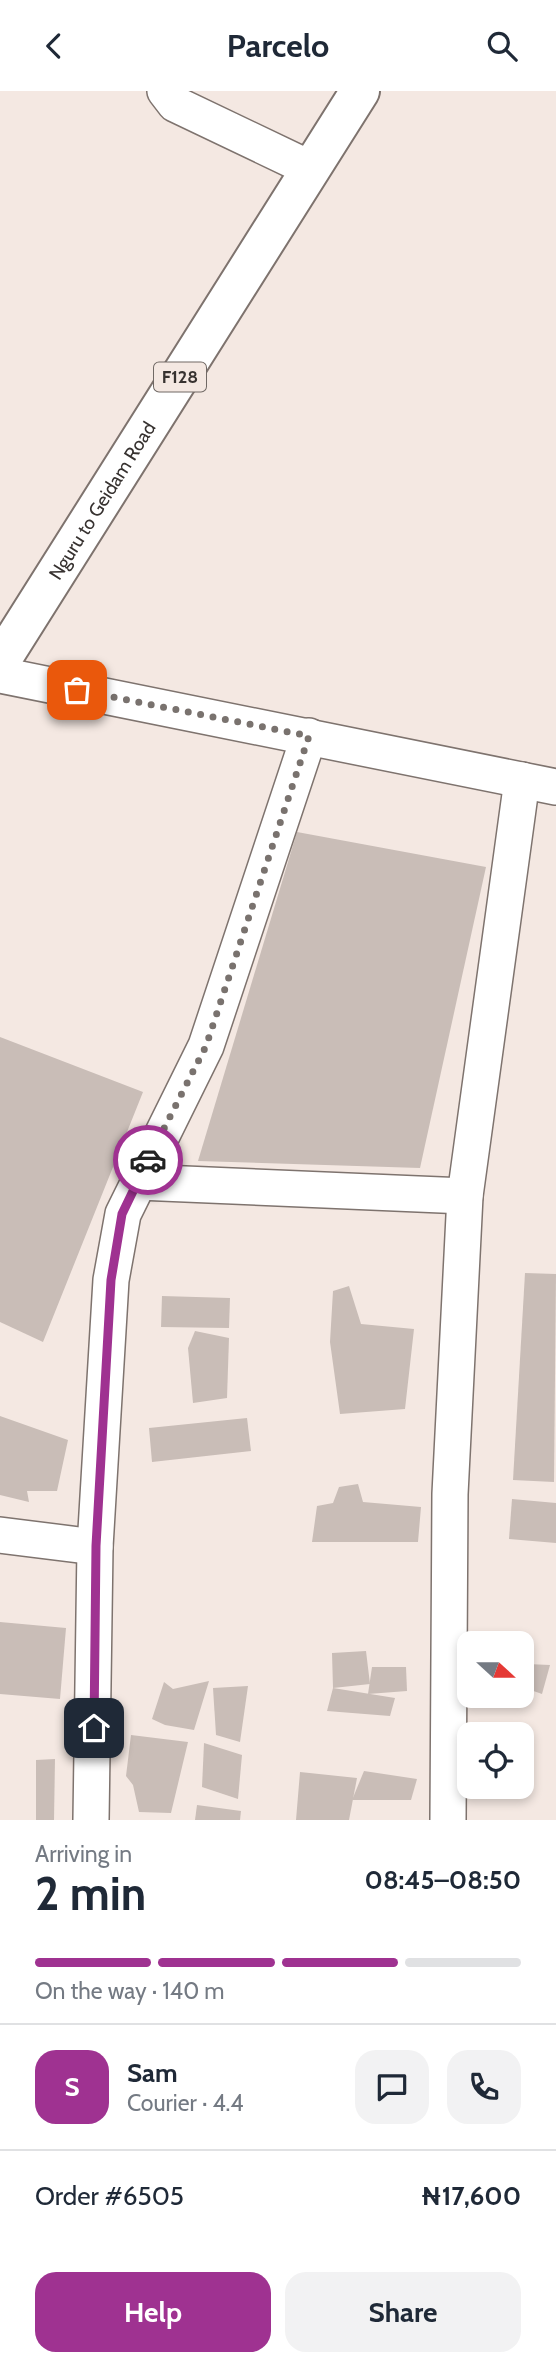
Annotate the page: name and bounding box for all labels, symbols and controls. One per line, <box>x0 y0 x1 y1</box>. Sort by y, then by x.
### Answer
text: Parcelo <box>227 26 329 65</box>
icon: back <box>35 27 73 65</box>
icon: search <box>483 27 521 65</box>
road number: F128 <box>154 363 206 391</box>
street label: Nguru to Geidam Road <box>44 417 160 584</box>
pin <box>47 660 107 720</box>
icon: bag <box>58 671 96 709</box>
courier <box>113 1125 183 1195</box>
icon: car <box>129 1141 167 1179</box>
north arrow <box>457 1631 534 1708</box>
map controls <box>457 1631 534 1799</box>
pin <box>64 1698 124 1758</box>
icon: home <box>75 1709 113 1747</box>
button: locate <box>457 1722 534 1799</box>
text: Arriving in <box>35 1840 132 1868</box>
text: 08:45–08:50 <box>365 1864 521 1896</box>
text: 2 min <box>35 1866 146 1922</box>
text: On the way · 140 m <box>35 1977 225 2005</box>
button: chat <box>355 2050 429 2124</box>
button: phone <box>447 2050 521 2124</box>
text: Sam <box>127 2057 178 2089</box>
text: S <box>64 2071 80 2103</box>
text: Courier · 4.4 <box>127 2089 244 2117</box>
text: Order #6505 <box>35 2180 184 2212</box>
text: ₦17,600 <box>421 2180 521 2212</box>
button: Help <box>35 2272 271 2352</box>
button: Share <box>285 2272 521 2352</box>

